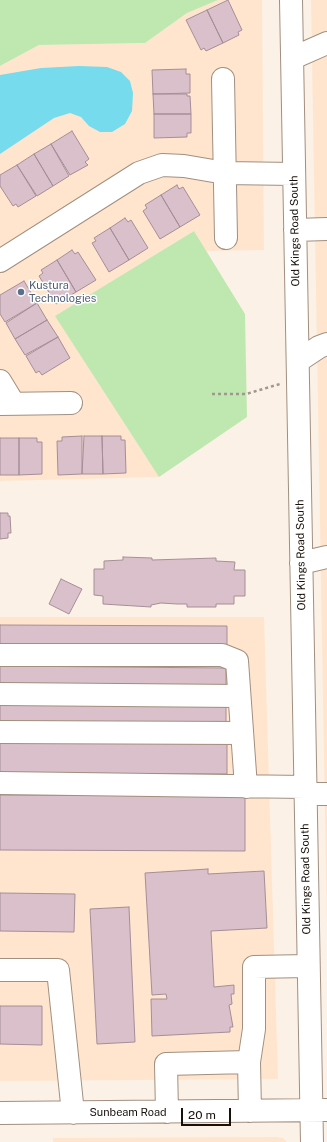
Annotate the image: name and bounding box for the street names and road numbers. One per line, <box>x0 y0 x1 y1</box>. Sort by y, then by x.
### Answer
street label: Old Kings Road South <box>287 175 303 287</box>
street label: Old Kings Road South <box>293 499 309 611</box>
street label: Old Kings Road South <box>298 823 314 935</box>
street label: Sunbeam Road <box>89 1106 167 1120</box>

